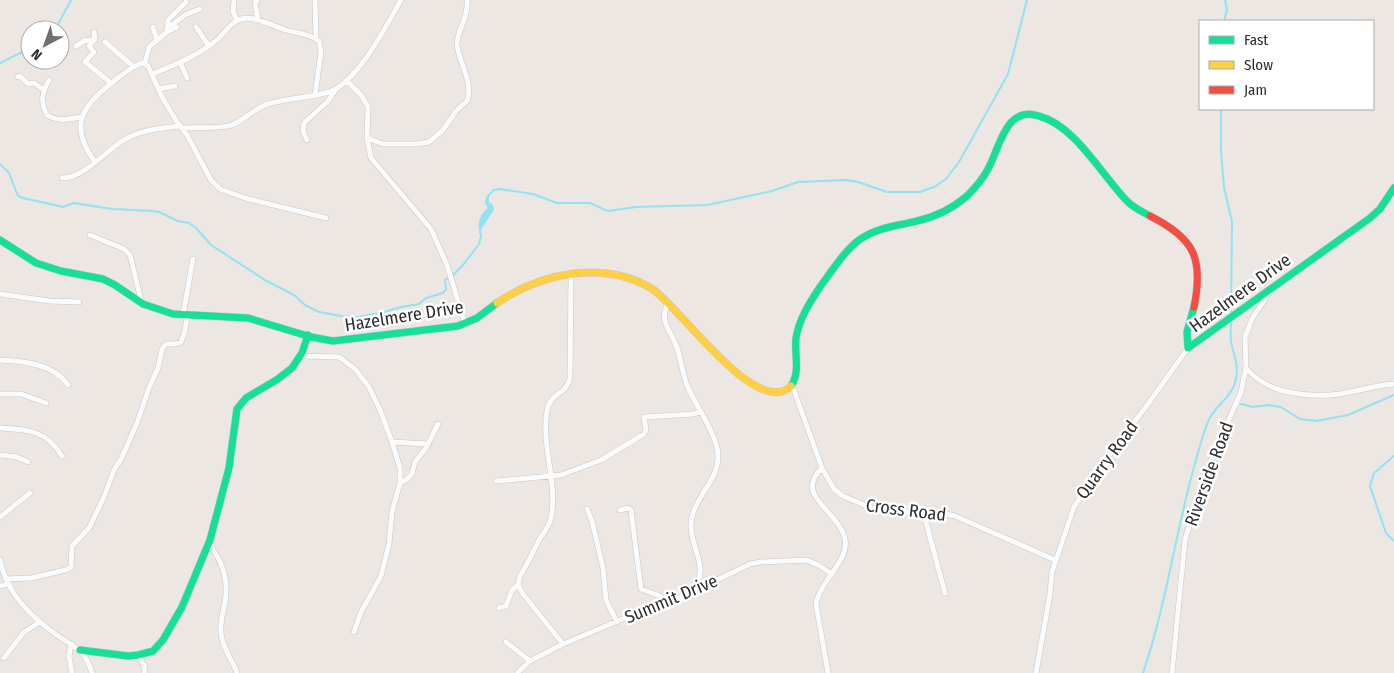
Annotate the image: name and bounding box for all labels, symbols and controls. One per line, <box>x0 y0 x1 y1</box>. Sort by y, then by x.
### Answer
north arrow <box>20 20 70 70</box>
legend <box>1199 20 1374 110</box>
text: Fast <box>1244 31 1268 49</box>
text: N <box>28 45 46 64</box>
text: Slow <box>1244 56 1273 74</box>
text: Jam <box>1244 81 1267 99</box>
street label: Hazelmere Drive <box>1185 249 1295 337</box>
street label: Hazelmere Drive <box>343 296 465 336</box>
street label: Quarry Road <box>1071 416 1143 504</box>
street label: Riverside Road <box>1180 419 1238 529</box>
street label: Cross Road <box>865 494 947 526</box>
street label: Summit Drive <box>621 570 721 628</box>

